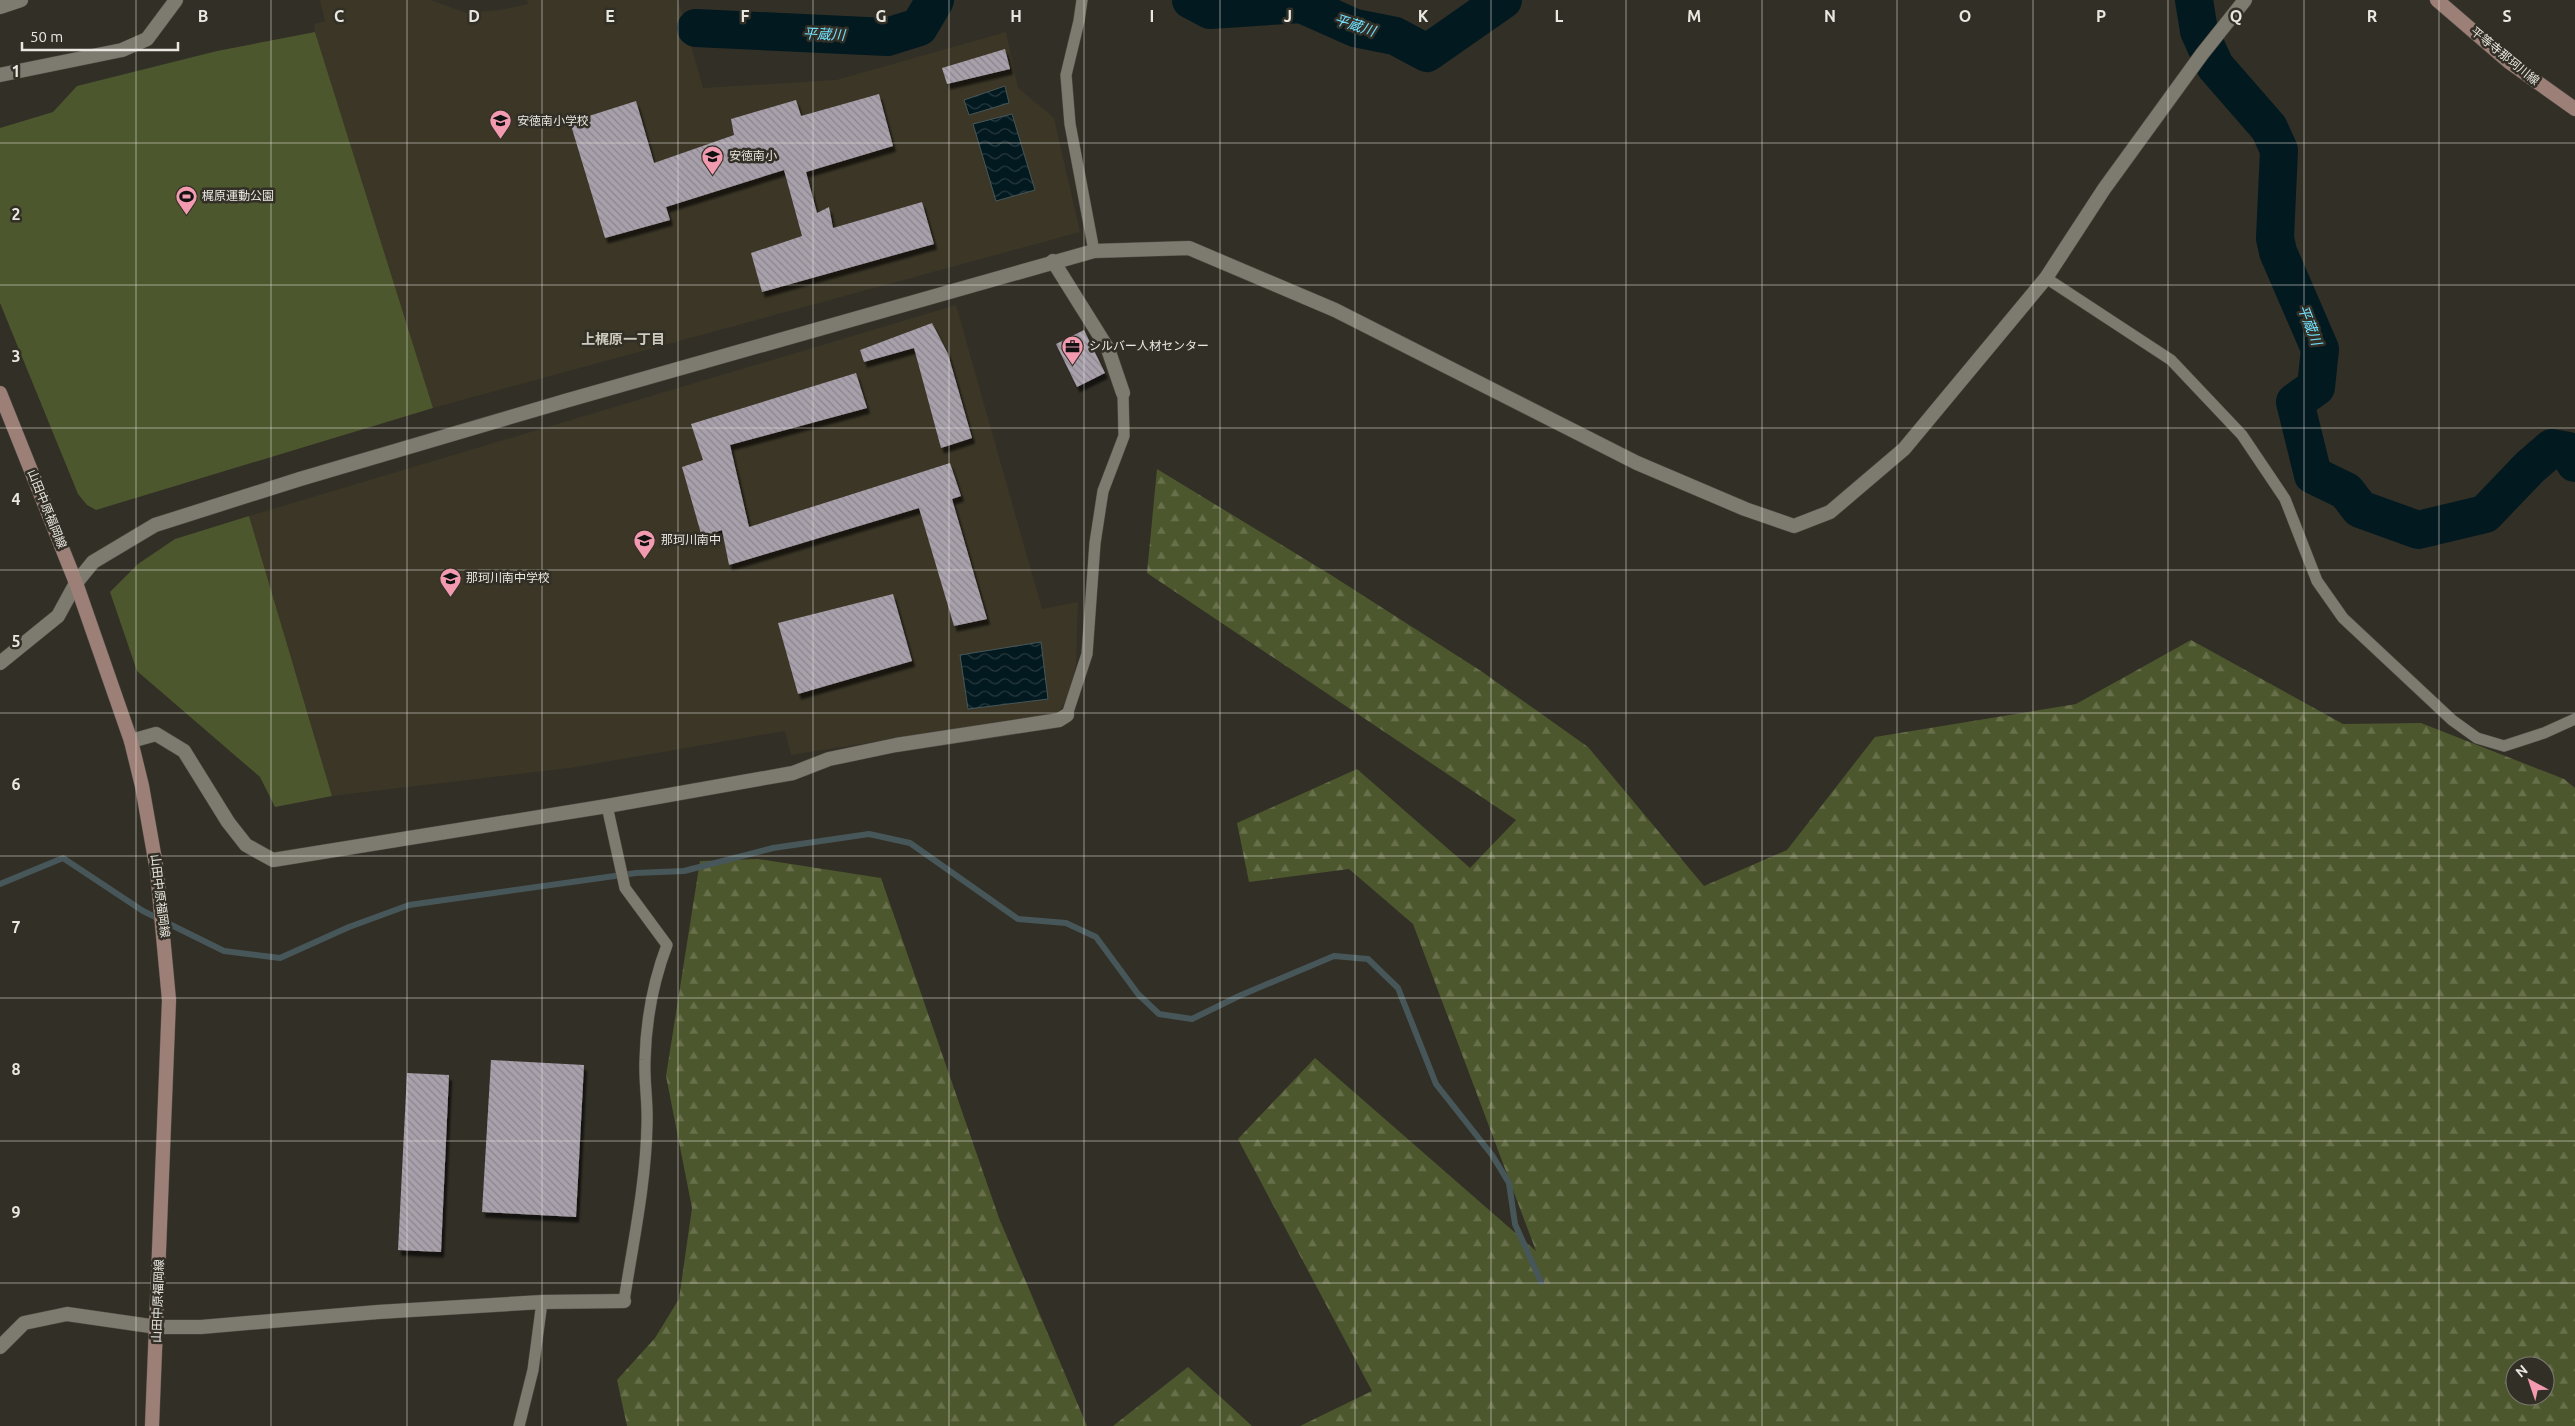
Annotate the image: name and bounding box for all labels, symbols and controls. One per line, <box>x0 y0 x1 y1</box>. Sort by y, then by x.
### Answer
text: B <box>198 7 208 25</box>
text: C <box>334 7 344 25</box>
text: D <box>468 7 480 25</box>
text: E <box>605 7 615 25</box>
text: F <box>741 7 750 25</box>
text: G <box>875 7 887 25</box>
text: H <box>1010 7 1022 25</box>
text: I <box>1150 7 1154 25</box>
text: J <box>1284 7 1292 25</box>
text: K <box>1418 7 1429 25</box>
text: L <box>1555 7 1564 25</box>
text: M <box>1687 7 1701 25</box>
text: N <box>1824 7 1836 25</box>
text: O <box>1959 7 1971 25</box>
text: P <box>2096 7 2106 25</box>
text: Q <box>2230 7 2242 25</box>
text: R <box>2367 7 2378 25</box>
text: S <box>2502 7 2512 25</box>
water label: 平蔵川 <box>1333 11 1379 40</box>
scale bar <box>22 20 179 52</box>
street label: 平等寺那珂川線 <box>2469 24 2542 87</box>
water label: 平蔵川 <box>803 25 847 43</box>
text: 50 m <box>30 28 63 45</box>
text: 1 <box>11 62 21 80</box>
school or university icon: 安徳南小学校 <box>489 109 513 140</box>
place label: 安徳南小学校 <box>517 114 589 127</box>
school or university icon: 安徳南小 <box>701 144 725 175</box>
place label: 安徳南小 <box>729 149 777 162</box>
sports icon: 梶原運動公園 <box>174 184 198 215</box>
place label: 梶原運動公園 <box>202 189 274 202</box>
text: 2 <box>11 205 21 223</box>
water label: 平蔵川 <box>2295 303 2326 349</box>
district label: 上梶原一丁目 <box>581 331 665 347</box>
office icon: シルバー人材センター <box>1061 334 1085 365</box>
place label: シルバー人材センター <box>1089 339 1209 352</box>
text: 3 <box>11 347 21 365</box>
street label: 山田中原福岡線 <box>26 467 69 550</box>
text: 4 <box>11 490 21 508</box>
school or university icon: 那珂川南中 <box>633 528 657 559</box>
place label: 那珂川南中 <box>661 533 721 546</box>
school or university icon: 那珂川南中学校 <box>438 566 462 597</box>
place label: 那珂川南中学校 <box>466 571 550 584</box>
text: 5 <box>11 632 21 650</box>
text: 6 <box>11 775 21 793</box>
street label: 山田中原福岡線 <box>149 853 172 938</box>
text: 7 <box>11 918 21 936</box>
text: 8 <box>11 1060 21 1078</box>
text: 9 <box>11 1203 21 1221</box>
street label: 山田中原福岡線 <box>150 1259 165 1343</box>
north arrow <box>2505 1356 2555 1406</box>
text: N <box>2512 1362 2531 1381</box>

